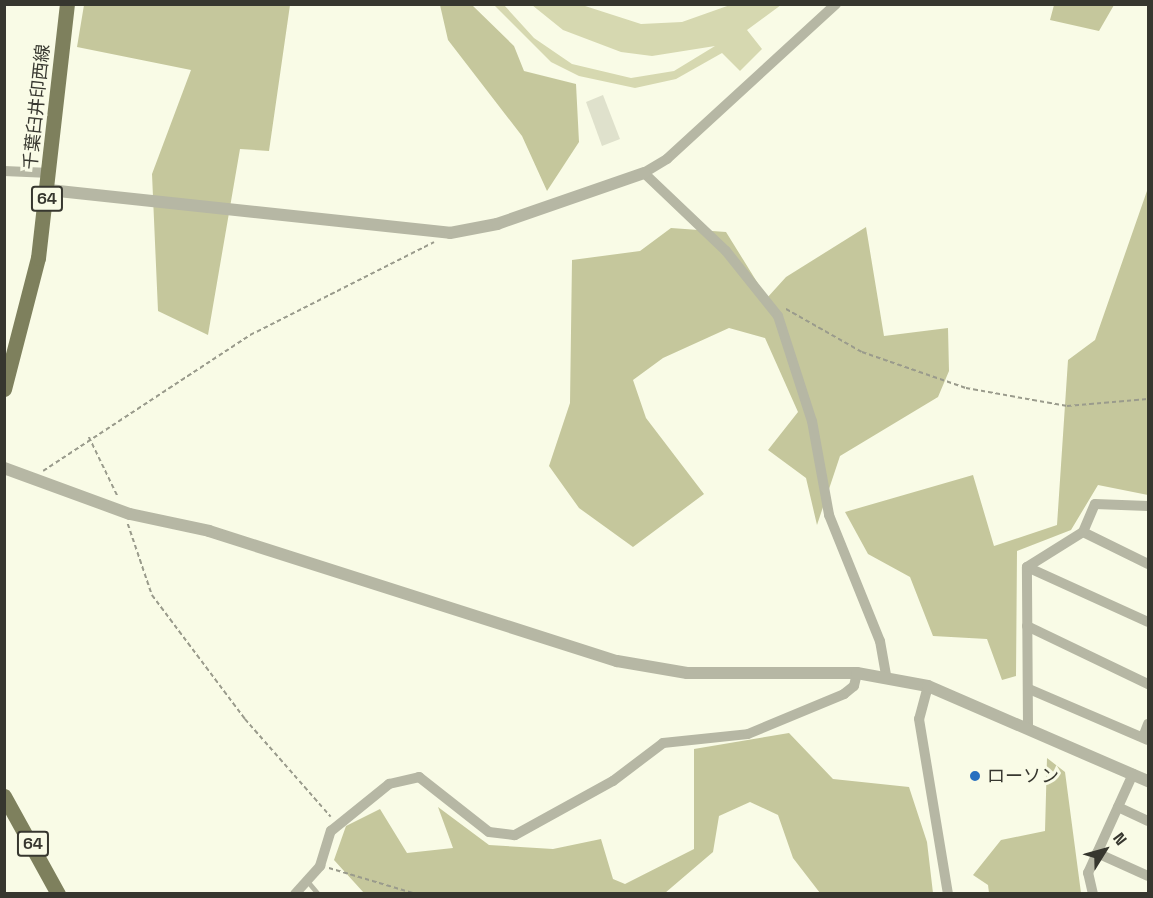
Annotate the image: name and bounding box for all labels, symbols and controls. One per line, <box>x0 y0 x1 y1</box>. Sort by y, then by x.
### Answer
street label: 千葉臼井印西線 <box>20 43 54 171</box>
road number: 64 <box>30 186 63 212</box>
place label: ローソン <box>987 765 1059 787</box>
marker: ローソン <box>968 769 982 783</box>
north arrow <box>1075 820 1135 880</box>
text: N <box>1108 828 1131 849</box>
road number: 64 <box>16 831 50 857</box>

